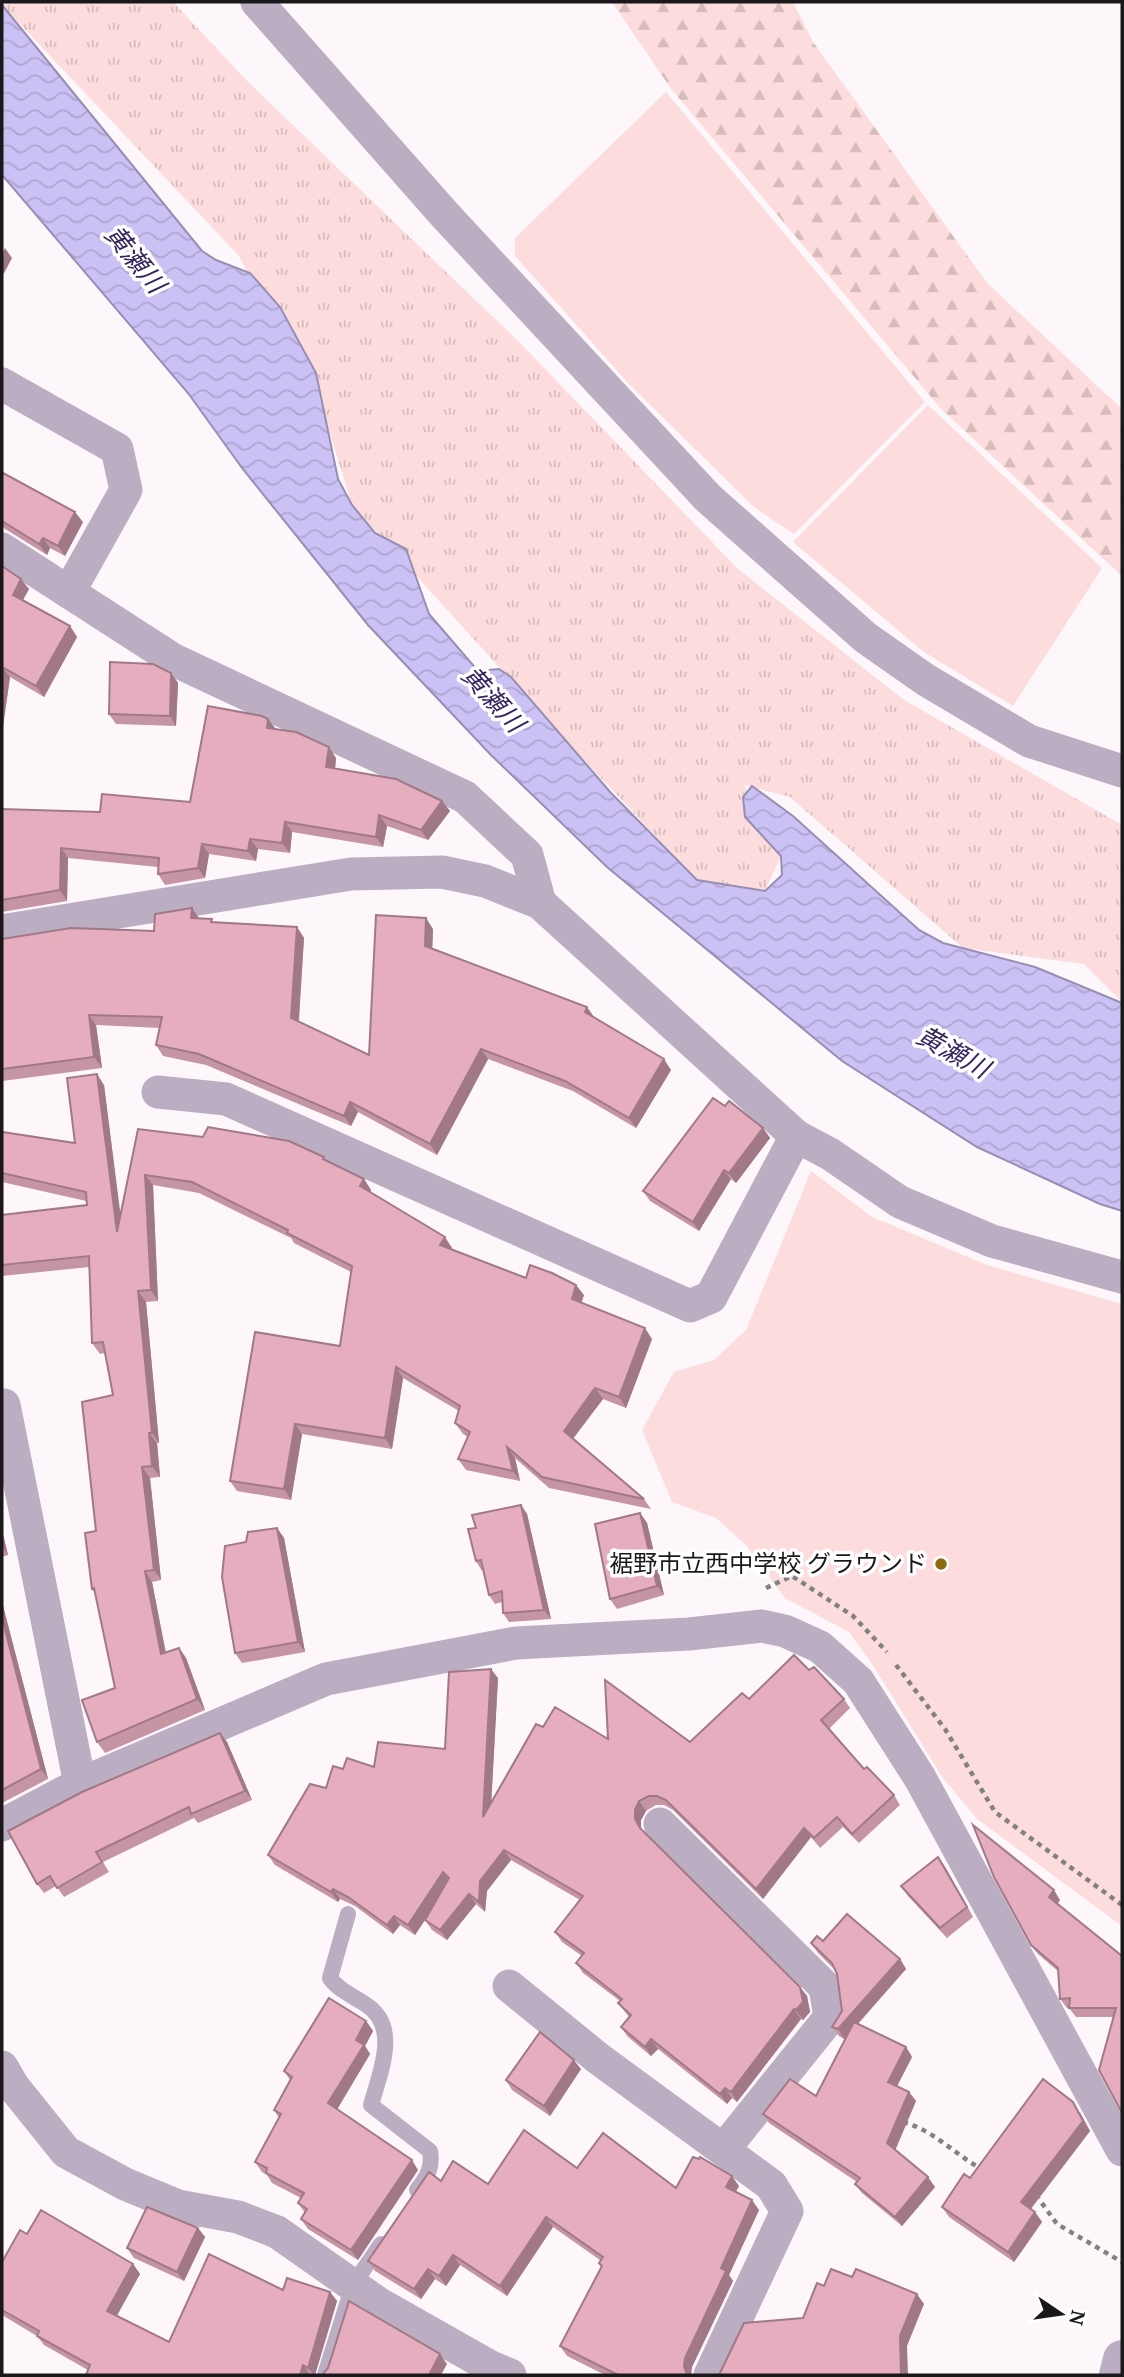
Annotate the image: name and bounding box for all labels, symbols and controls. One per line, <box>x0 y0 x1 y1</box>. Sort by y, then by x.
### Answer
water label: 黄瀬川 <box>98 217 175 302</box>
water label: 黄瀬川 <box>455 658 534 741</box>
water label: 黄瀬川 <box>911 1017 998 1086</box>
place label: 裾野市立西中学校 グラウンド <box>609 1547 927 1579</box>
marker: 裾野市立西中学校 グラウンド <box>933 1556 949 1572</box>
north arrow <box>1026 2279 1096 2349</box>
text: N <box>1064 2308 1092 2328</box>

